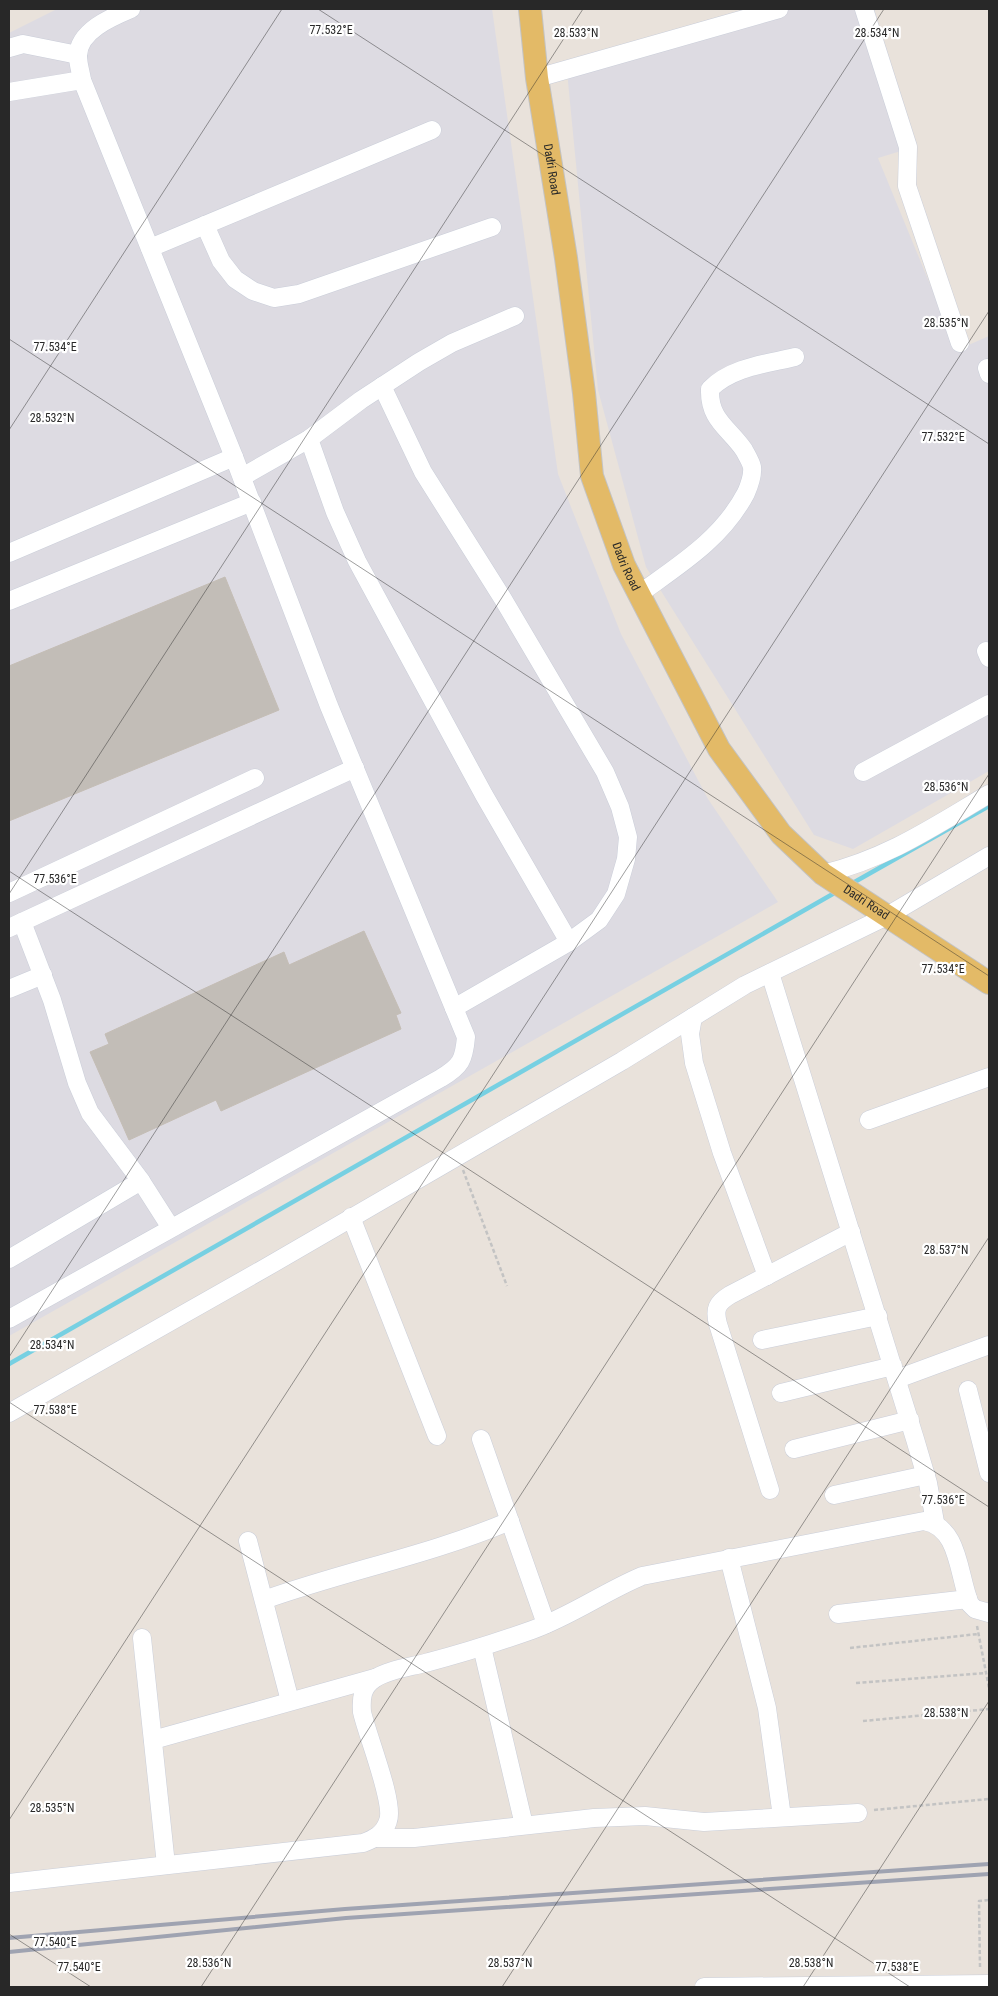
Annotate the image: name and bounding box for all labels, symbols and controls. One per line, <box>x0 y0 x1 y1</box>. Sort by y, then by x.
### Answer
text: 77.532°E <box>309 23 353 37</box>
text: 28.533°N <box>554 26 598 40</box>
text: 28.534°N <box>855 26 899 40</box>
street label: Dadri Road <box>541 143 563 196</box>
text: 28.535°N <box>924 316 968 330</box>
text: 77.534°E <box>33 340 77 354</box>
text: 28.532°N <box>30 411 74 425</box>
text: 77.532°E <box>921 430 965 444</box>
street label: Dadri Road <box>609 540 643 593</box>
text: 28.536°N <box>924 780 968 794</box>
text: 77.536°E <box>33 872 77 886</box>
street label: Dadri Road <box>841 882 892 923</box>
text: 77.534°E <box>921 962 965 976</box>
text: 28.537°N <box>924 1243 968 1257</box>
text: 28.534°N <box>30 1338 74 1352</box>
text: 77.538°E <box>33 1403 77 1417</box>
text: 77.536°E <box>921 1493 965 1507</box>
text: 28.538°N <box>924 1706 968 1720</box>
text: 28.535°N <box>30 1801 74 1815</box>
text: 77.540°E <box>33 1935 77 1949</box>
text: 28.536°N <box>187 1956 231 1970</box>
text: 28.537°N <box>488 1956 532 1970</box>
text: 28.538°N <box>789 1956 833 1970</box>
text: 77.540°E <box>57 1960 101 1974</box>
text: 77.538°E <box>875 1960 919 1974</box>

